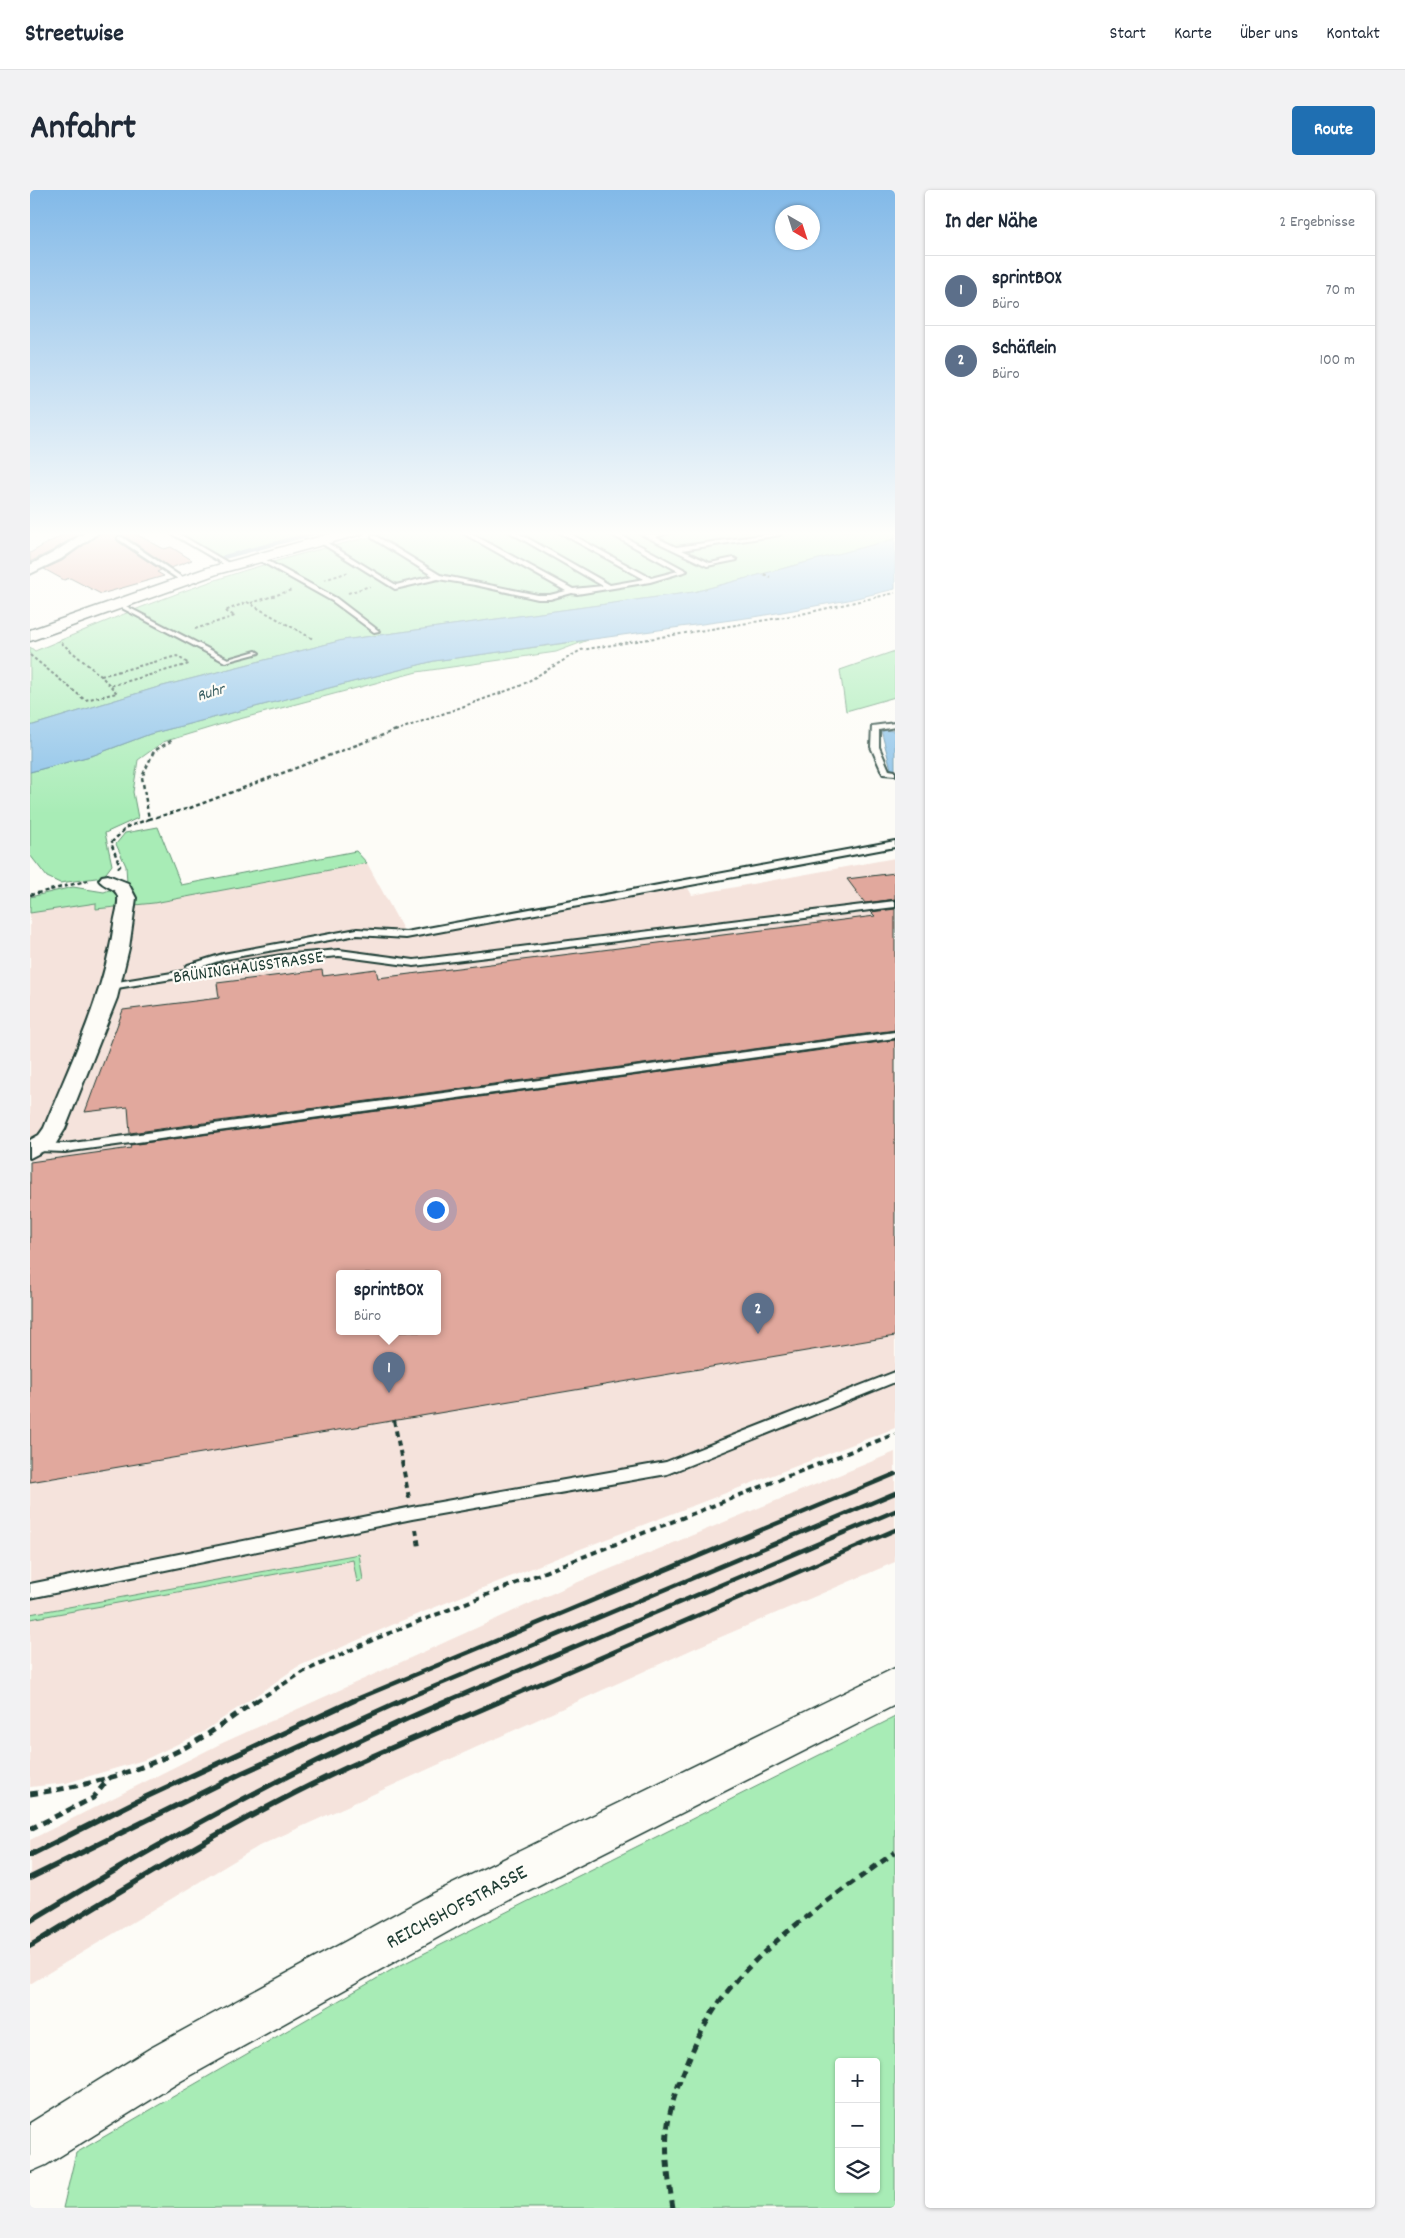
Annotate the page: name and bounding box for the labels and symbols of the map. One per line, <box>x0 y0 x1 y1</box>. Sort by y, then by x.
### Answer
north arrow <box>775 205 820 250</box>
water label: Ruhr <box>194 678 229 708</box>
street label: BRÜNINGHAUSSTRASSE <box>172 946 325 991</box>
your location <box>423 1197 449 1223</box>
pin: 2 <box>742 1293 774 1334</box>
pin: 1 <box>373 1352 405 1393</box>
street label: REICHSHOFSTRASSE <box>381 1859 534 1959</box>

